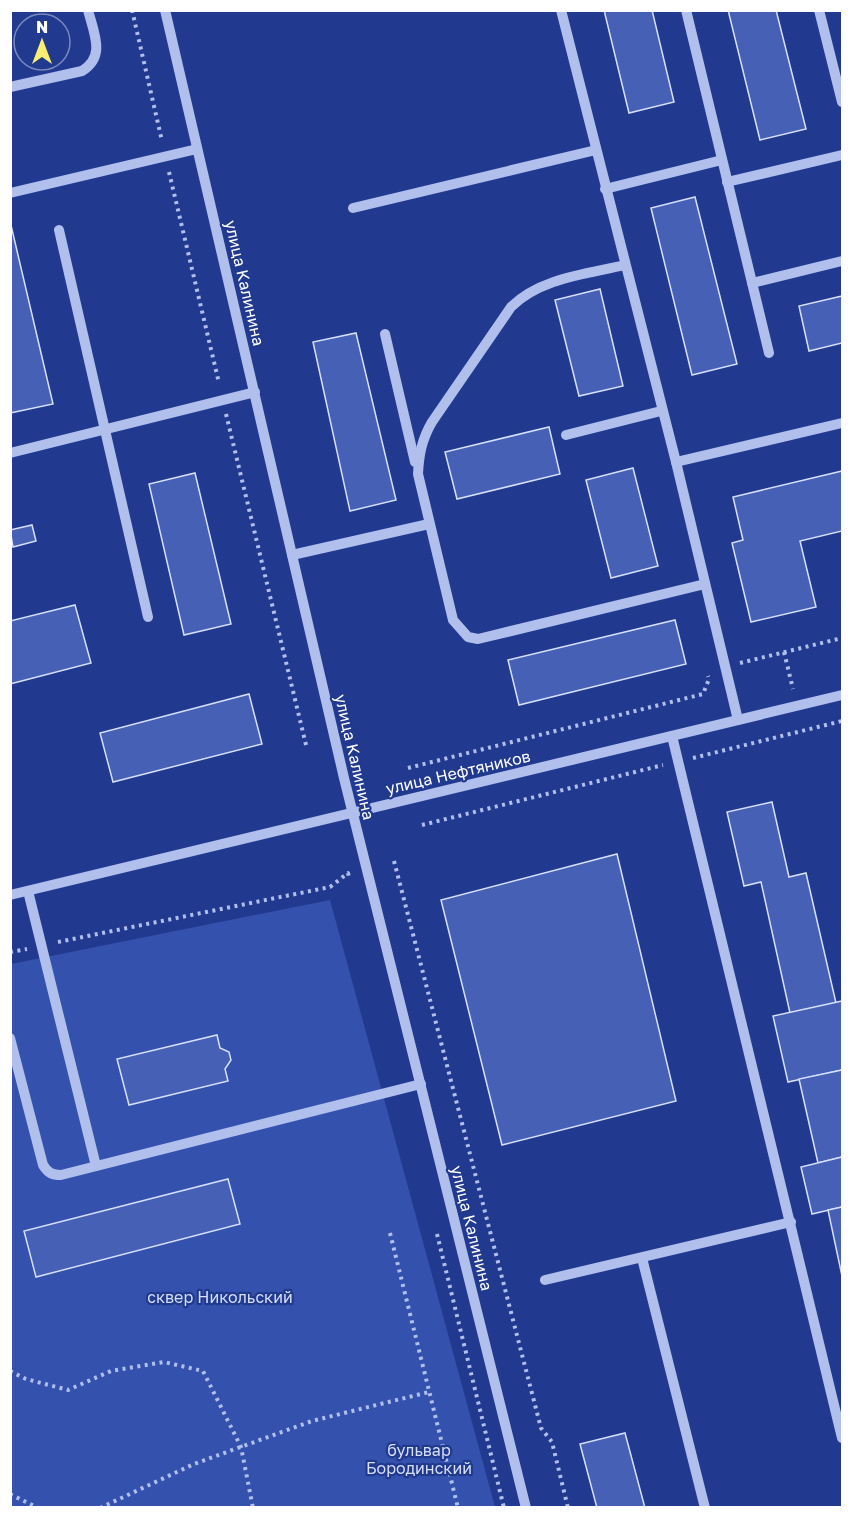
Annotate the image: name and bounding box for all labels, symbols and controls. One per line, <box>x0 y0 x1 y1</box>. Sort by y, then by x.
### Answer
north arrow <box>12 12 72 72</box>
text: N <box>36 17 48 37</box>
street label: улица Калинина <box>221 218 269 348</box>
street label: улица Калинина <box>331 692 379 822</box>
street label: улица Нефтяников <box>384 746 532 798</box>
street label: улица Калинина <box>447 1163 497 1293</box>
park label: сквер Никольский <box>147 1287 293 1307</box>
park label: бульвар Бородинский <box>366 1440 472 1478</box>

